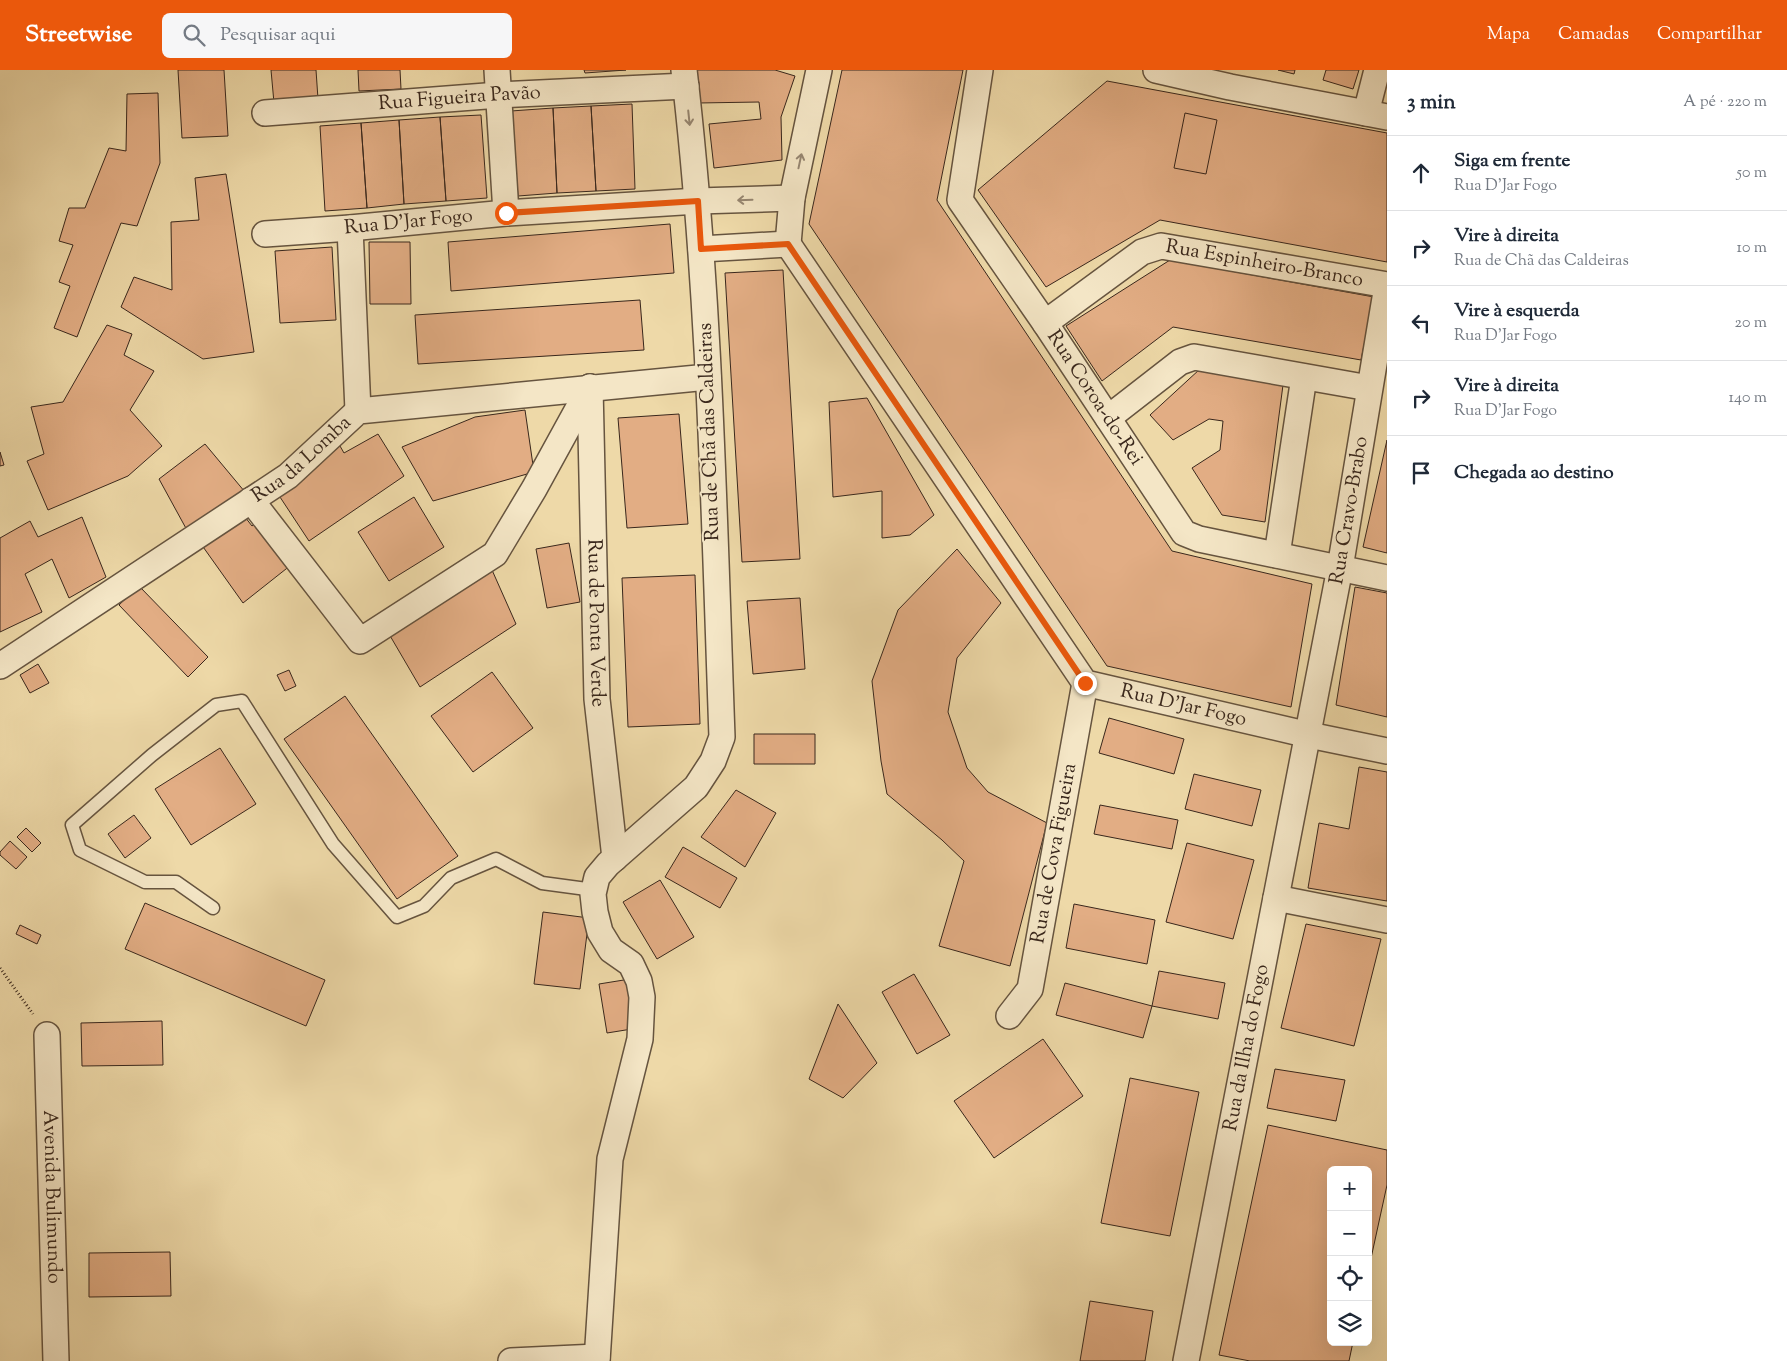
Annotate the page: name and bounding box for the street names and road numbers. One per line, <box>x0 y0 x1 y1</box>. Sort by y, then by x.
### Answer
street label: Rua Figueira Pavão <box>377 79 541 119</box>
street label: Rua D'Jar Fogo <box>343 202 474 243</box>
street label: Rua Espinheiro-Branco <box>1163 233 1365 295</box>
street label: Rua de Chã das Caldeiras <box>692 322 728 542</box>
street label: Rua Coroa-do-Rei <box>1039 324 1150 472</box>
street label: Rua da Lomba <box>246 409 358 510</box>
street label: Rua Cravo-Brabo <box>1323 434 1376 587</box>
street label: Rua de Ponta Verde <box>579 538 612 709</box>
street label: Rua D'Jar Fogo <box>1117 677 1249 735</box>
street label: Rua de Cova Figueira <box>1024 761 1085 946</box>
street label: Rua da Ilha do Fogo <box>1216 962 1277 1134</box>
street label: Avenida Bulimundo <box>35 1110 68 1284</box>

